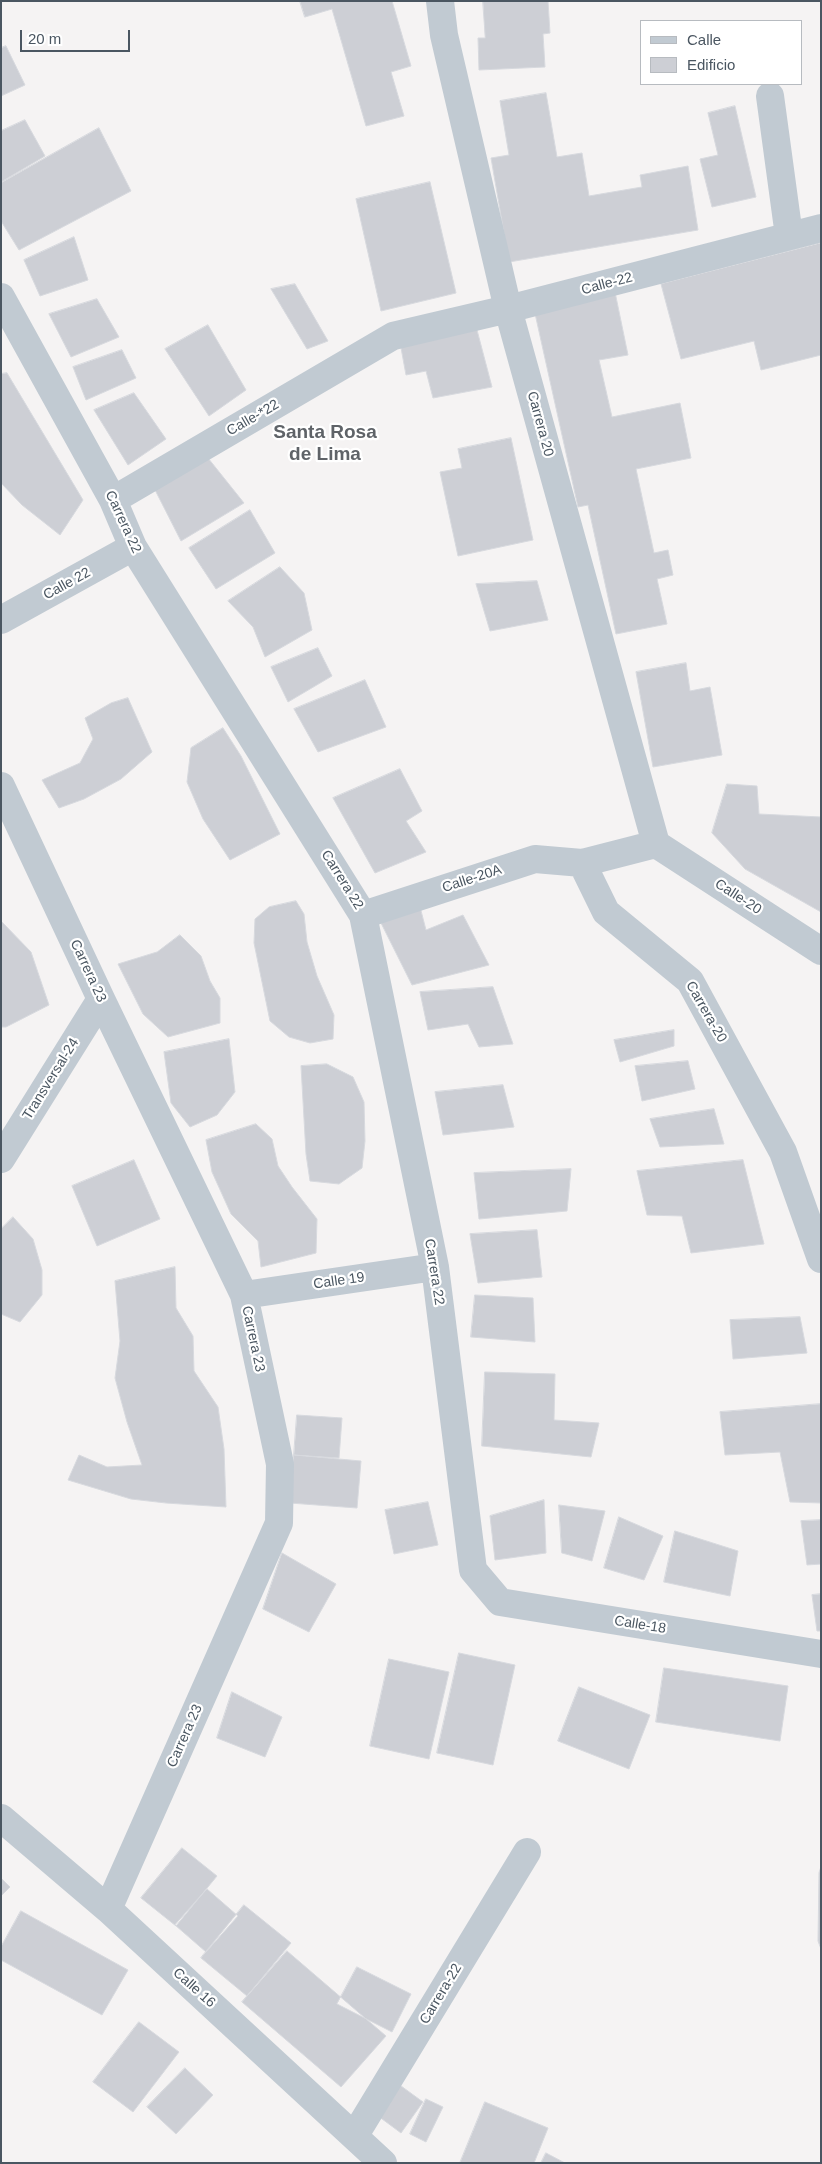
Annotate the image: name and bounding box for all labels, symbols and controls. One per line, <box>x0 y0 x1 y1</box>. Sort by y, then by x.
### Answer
scale bar <box>22 20 132 52</box>
legend <box>640 20 802 85</box>
text: 20 m <box>28 30 61 47</box>
text: Calle <box>687 31 721 48</box>
text: Edificio <box>687 56 735 73</box>
street label: Calle-22 <box>580 269 634 299</box>
street label: Carrera 20 <box>523 390 557 458</box>
street label: Calle-*22 <box>224 396 282 440</box>
district label: Santa Rosa de Lima <box>273 422 377 466</box>
street label: Carrera 22 <box>101 488 145 556</box>
street label: Calle 22 <box>40 564 94 604</box>
street label: Carrera 22 <box>317 847 367 913</box>
street label: Calle-20A <box>440 862 504 896</box>
street label: Calle-20 <box>712 876 764 918</box>
street label: Carrera 23 <box>66 937 110 1005</box>
street label: Carrera-20 <box>682 978 730 1046</box>
street label: Transversal-24 <box>19 1035 83 1123</box>
street label: Carrera 22 <box>420 1238 448 1306</box>
street label: Calle 19 <box>312 1269 366 1293</box>
street label: Carrera 23 <box>238 1305 268 1373</box>
street label: Calle-18 <box>613 1613 667 1637</box>
street label: Carrera 23 <box>164 1702 206 1770</box>
street label: Carrera-22 <box>416 1961 466 2027</box>
street label: Calle 16 <box>169 1965 219 2011</box>

